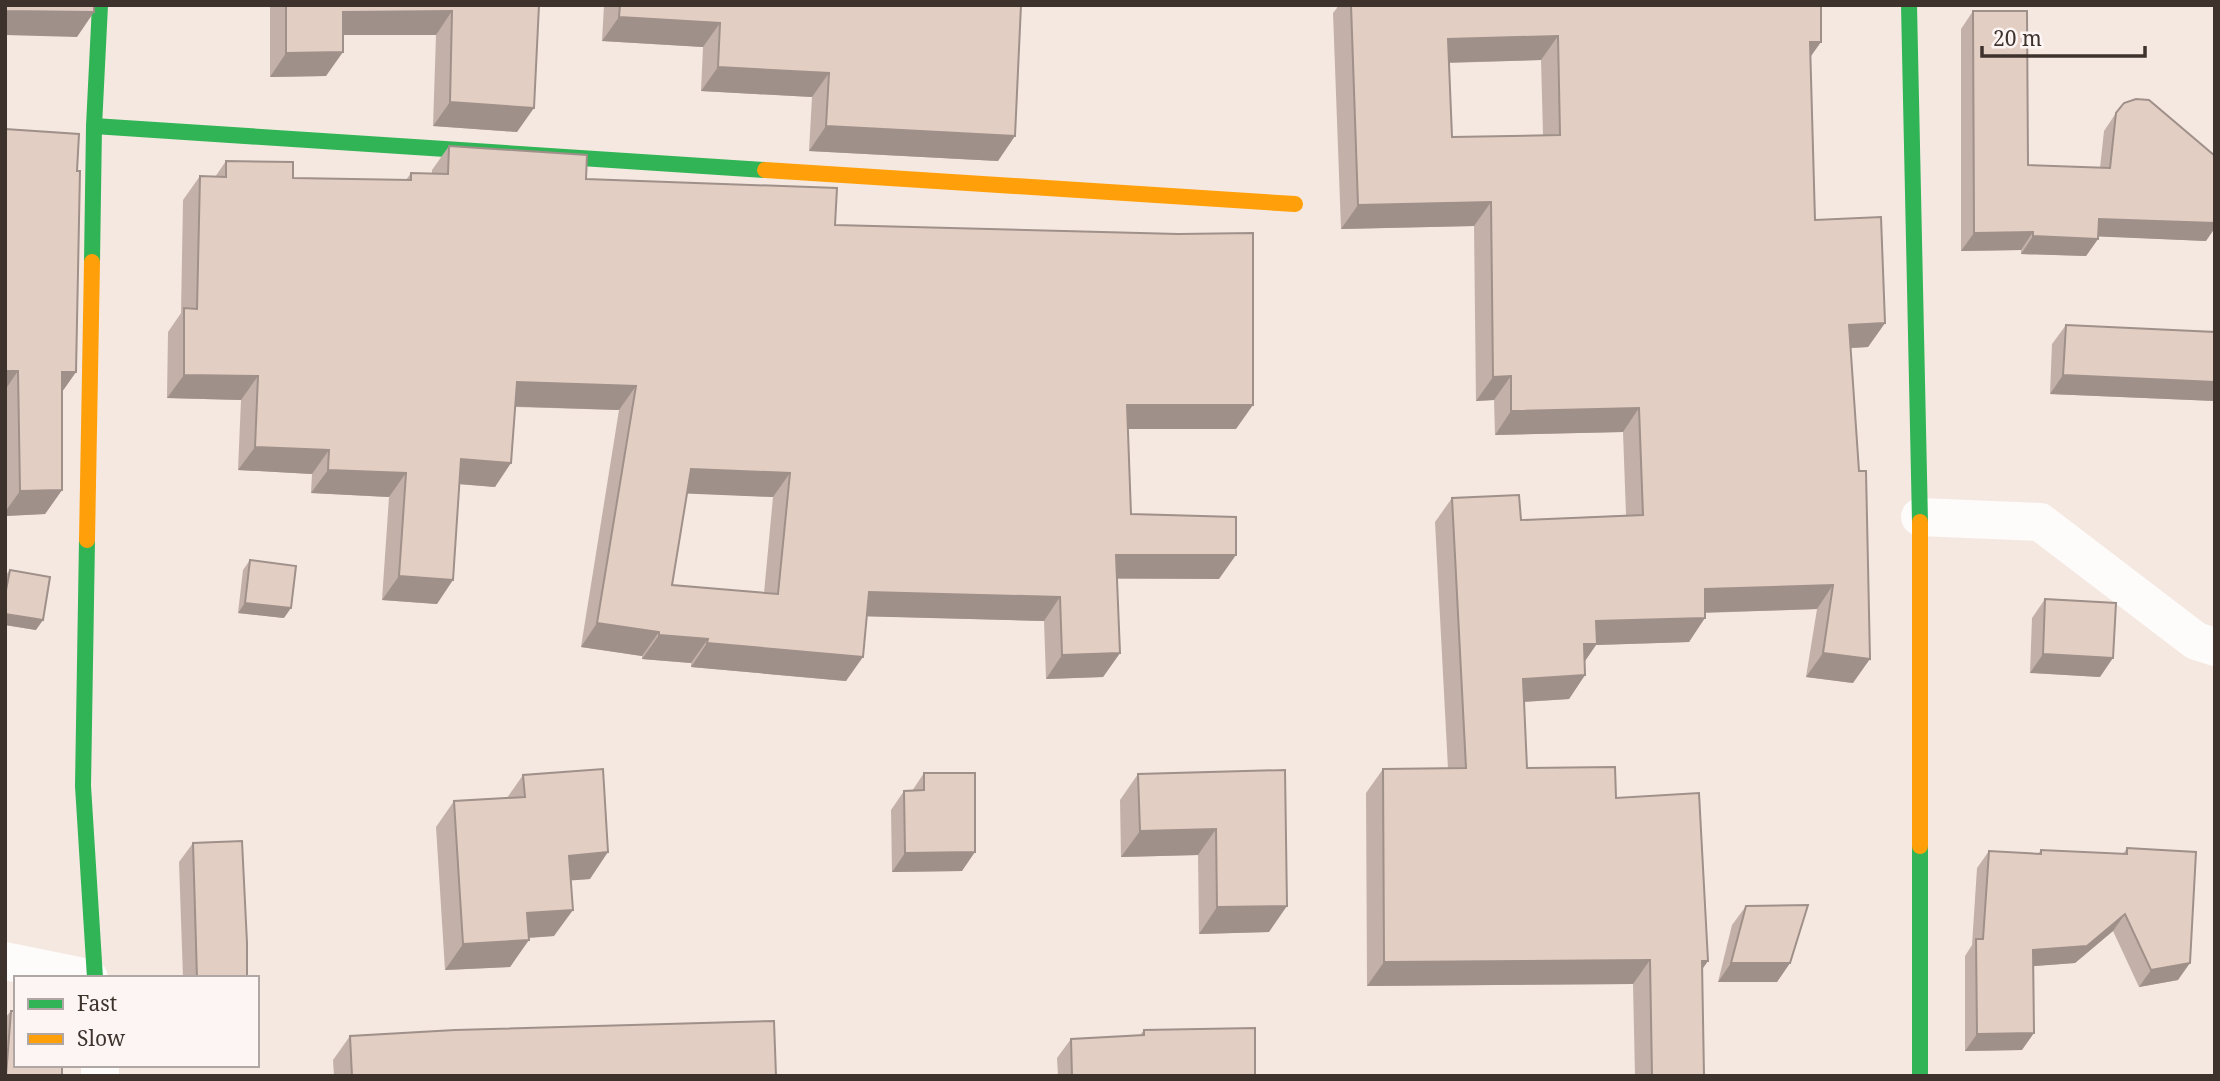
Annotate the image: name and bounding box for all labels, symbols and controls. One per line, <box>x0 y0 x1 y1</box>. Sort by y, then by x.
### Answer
scale bar <box>1982 14 2145 58</box>
text: 20 m <box>1993 24 2042 52</box>
legend <box>14 976 259 1067</box>
text: Fast <box>77 989 117 1017</box>
text: Slow <box>77 1024 126 1052</box>

